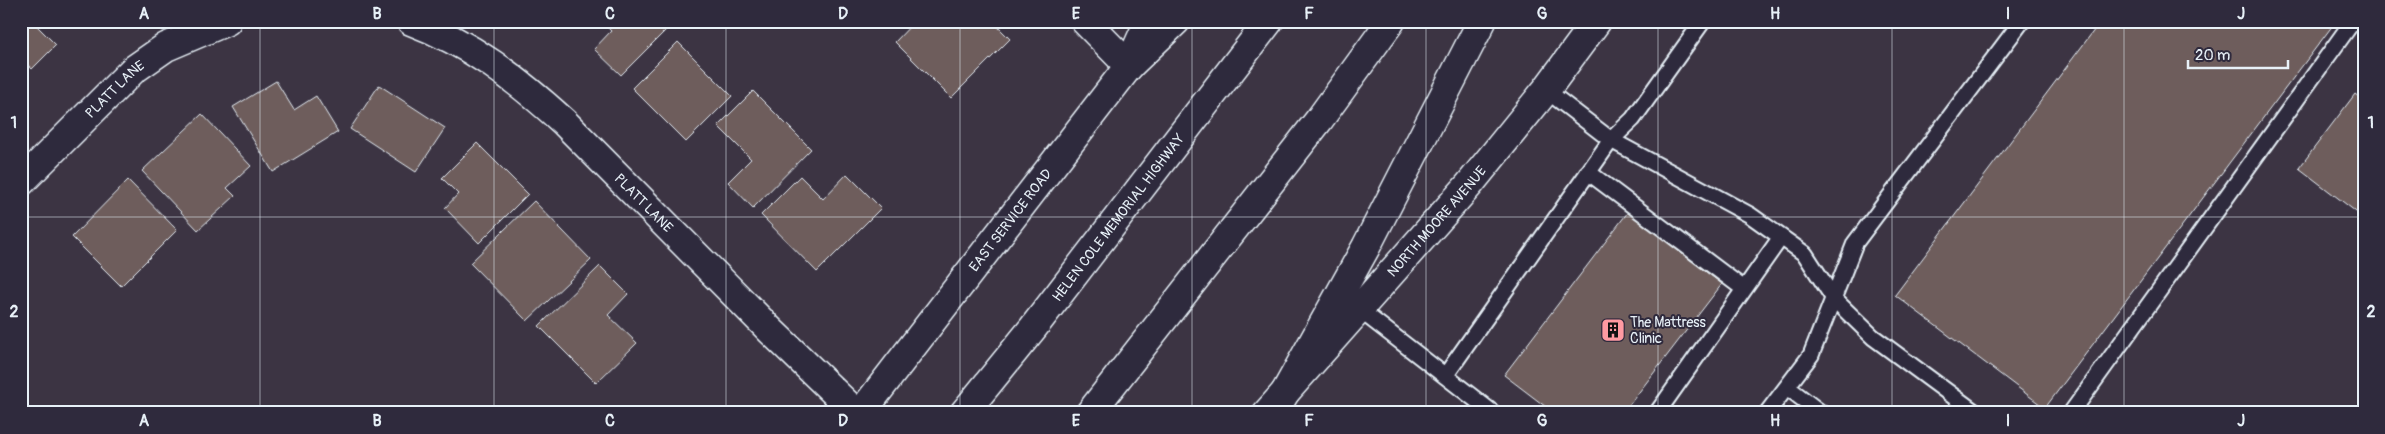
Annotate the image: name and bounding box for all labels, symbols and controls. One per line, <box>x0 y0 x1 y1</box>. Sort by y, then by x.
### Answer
text: A <box>139 4 150 24</box>
text: B <box>372 4 382 24</box>
text: C <box>605 4 615 24</box>
text: D <box>838 4 848 24</box>
text: E <box>1072 4 1081 24</box>
text: F <box>1304 4 1314 24</box>
text: G <box>1537 4 1548 24</box>
text: H <box>1770 4 1780 24</box>
text: I <box>2006 4 2010 24</box>
text: J <box>2237 4 2245 24</box>
scale bar <box>2188 38 2288 70</box>
text: 20 m <box>2195 46 2230 65</box>
street label: PLATT LANE <box>82 57 148 122</box>
text: 1 <box>11 113 17 133</box>
text: 1 <box>2368 113 2374 133</box>
street label: HELEN COLE MEMORIAL HIGHWAY <box>1049 130 1188 305</box>
street label: NORTH MOORE AVENUE <box>1384 163 1490 280</box>
street label: EAST SERVICE ROAD <box>966 165 1056 275</box>
street label: PLATT LANE <box>611 170 676 236</box>
text: 2 <box>10 302 19 322</box>
text: 2 <box>2367 302 2376 322</box>
place label: The Mattress Clinic <box>1630 314 1707 347</box>
building icon: The Mattress Clinic <box>1600 317 1626 343</box>
text: A <box>139 411 150 431</box>
text: B <box>372 411 382 431</box>
text: C <box>605 411 615 431</box>
text: D <box>838 411 848 431</box>
text: E <box>1072 411 1081 431</box>
text: F <box>1304 411 1314 431</box>
text: G <box>1537 411 1548 431</box>
text: H <box>1770 411 1780 431</box>
text: I <box>2006 411 2010 431</box>
text: J <box>2237 411 2245 431</box>

